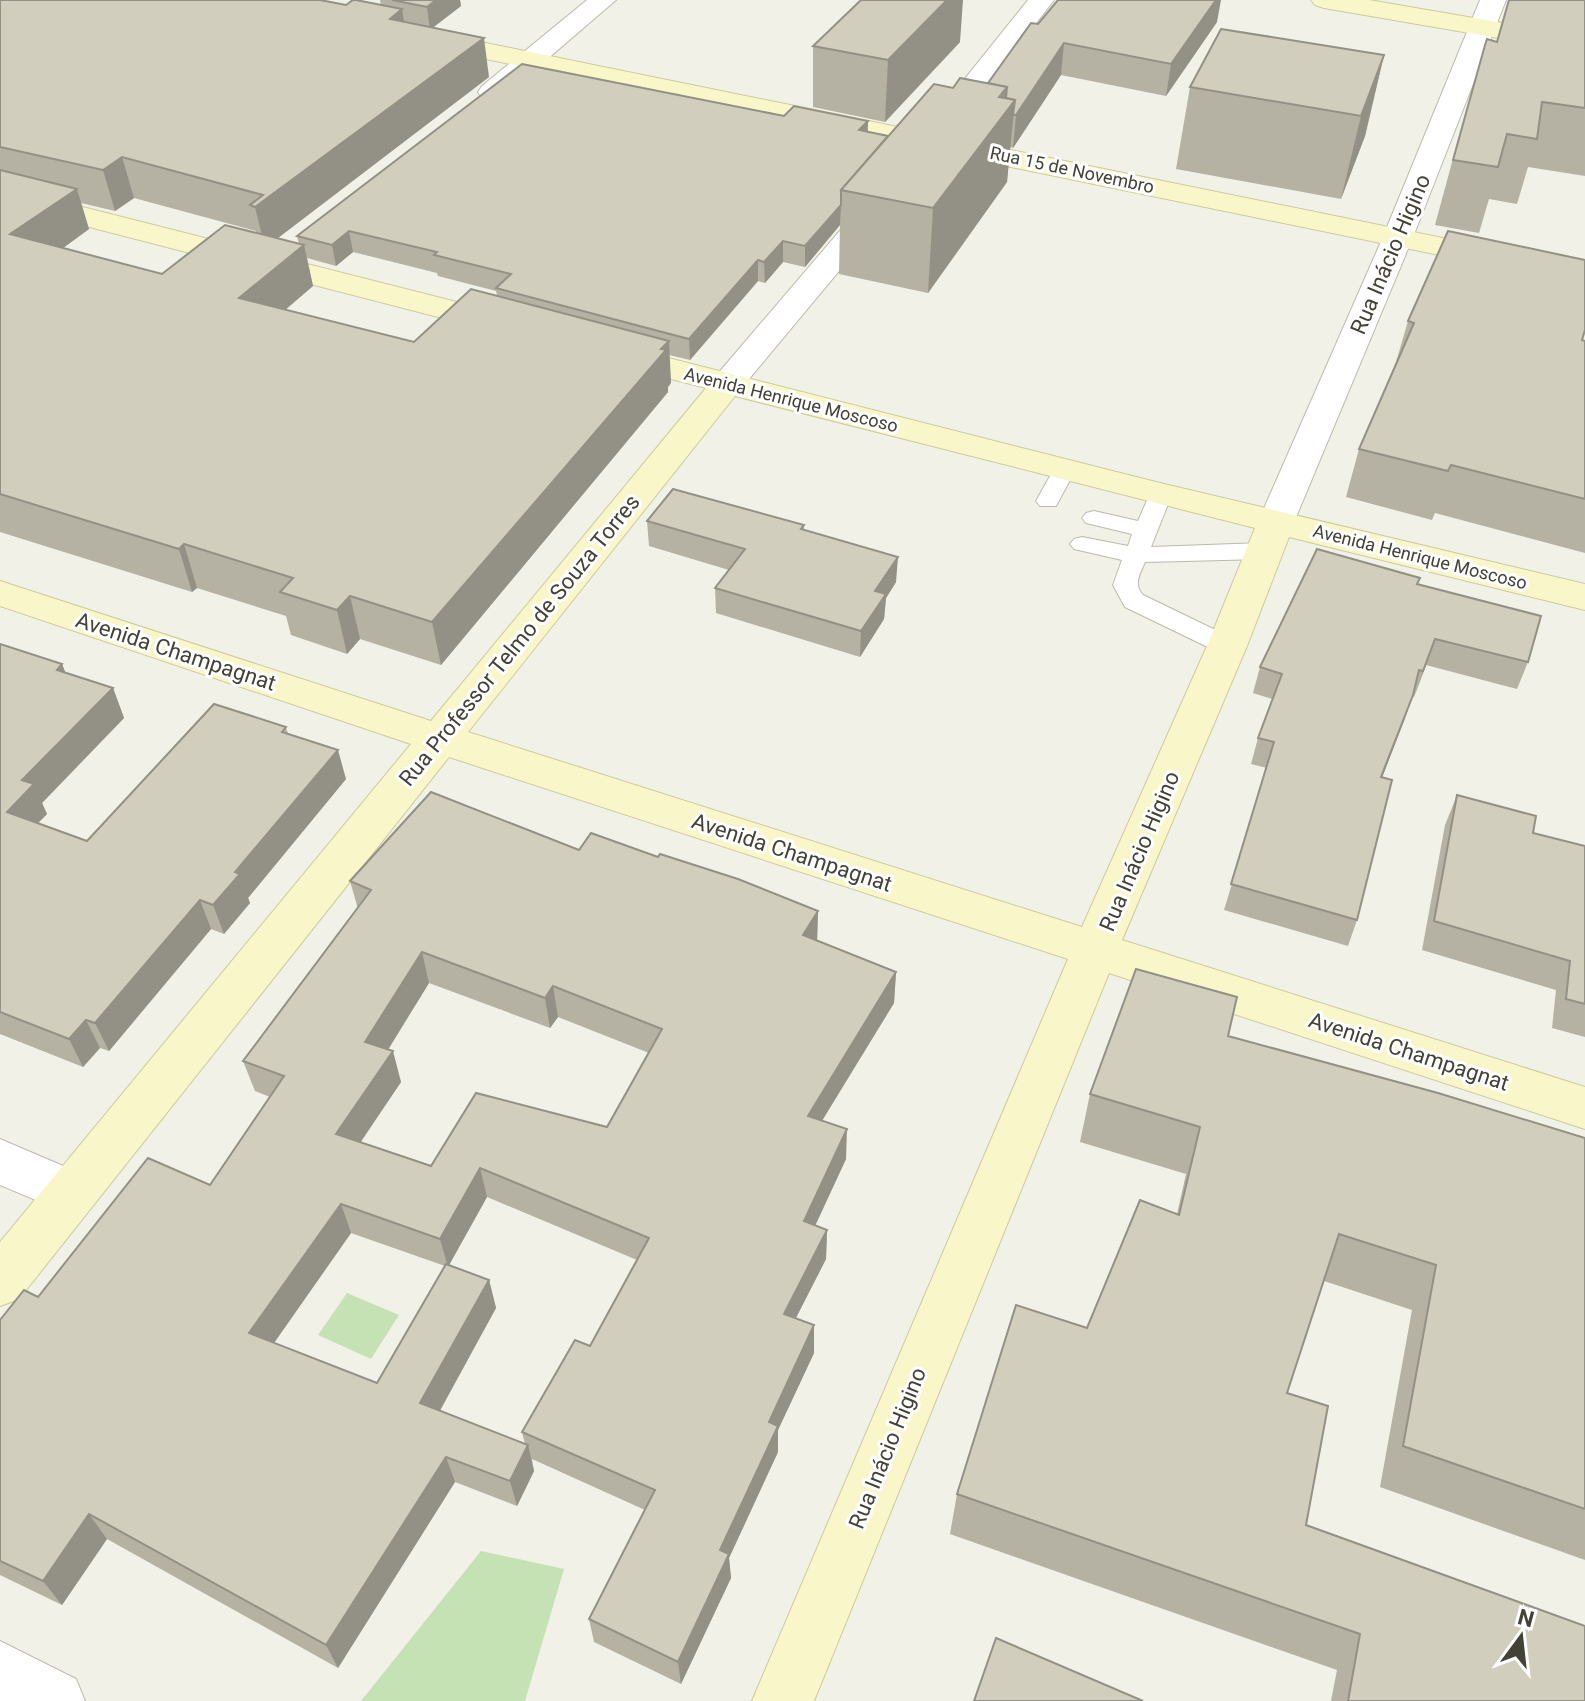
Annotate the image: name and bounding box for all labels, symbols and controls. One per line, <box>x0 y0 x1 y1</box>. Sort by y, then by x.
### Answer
street label: Rua 15 de Novembro <box>988 142 1156 197</box>
street label: Rua Inácio Higino <box>1345 170 1435 338</box>
street label: Avenida Henrique Moscoso <box>682 363 900 436</box>
street label: Rua Professor Telmo de Souza Torres <box>394 490 645 791</box>
street label: Avenida Henrique Moscoso <box>1311 520 1529 593</box>
street label: Avenida Champagnat <box>73 607 279 696</box>
street label: Rua Inácio Higino <box>1094 767 1184 935</box>
street label: Avenida Champagnat <box>689 808 895 897</box>
street label: Avenida Champagnat <box>1306 1007 1512 1096</box>
street label: Rua Inácio Higino <box>844 1364 931 1532</box>
north arrow <box>1481 1597 1561 1677</box>
text: N <box>1515 1604 1537 1632</box>

